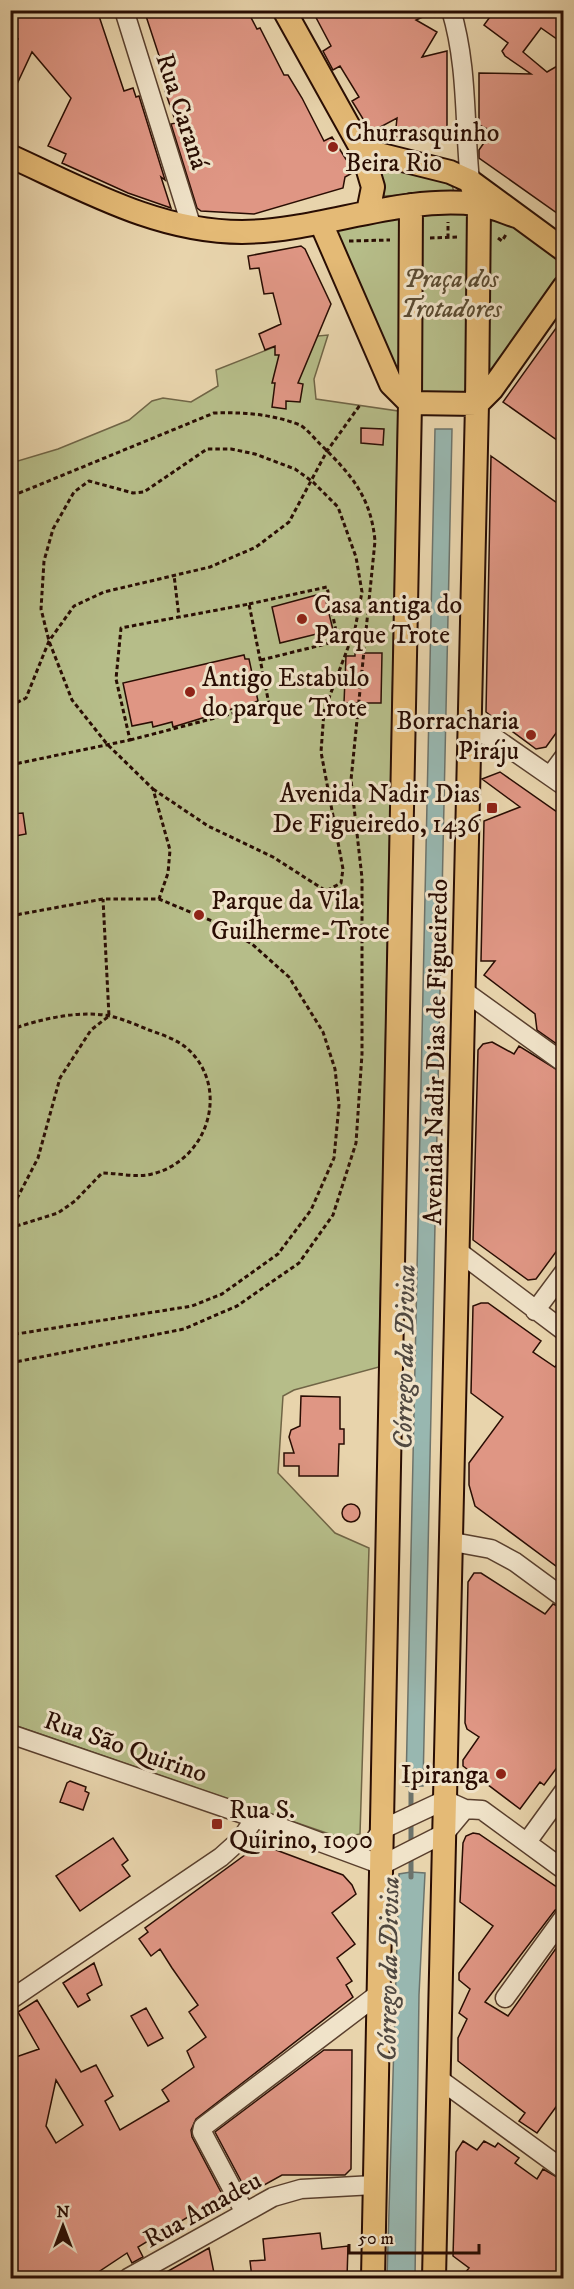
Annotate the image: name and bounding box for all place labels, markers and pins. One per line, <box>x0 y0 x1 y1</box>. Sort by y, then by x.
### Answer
place label: Churrasquinho Beira Rio <box>345 117 499 180</box>
marker: Churrasquinho Beira Rio <box>326 140 340 154</box>
place label: Casa antiga do Parque Trote <box>314 589 462 652</box>
marker: Casa antiga do Parque Trote <box>295 612 309 626</box>
place label: Antigo Estabulo do parque Trote <box>202 662 369 725</box>
marker: Antigo Estabulo do parque Trote <box>183 685 197 699</box>
place label: Borracharia Piráju <box>396 705 519 768</box>
marker: Borracharia Piráju <box>524 728 538 742</box>
place label: Avenida Nadir Dias De Figueiredo, 1436 <box>273 778 481 841</box>
marker: Avenida Nadir Dias De Figueiredo, 1436 <box>485 801 499 815</box>
place label: Parque da Vila Guilherme-Trote <box>211 885 389 948</box>
marker: Parque da Vila Guilherme-Trote <box>192 908 206 922</box>
place label: Ipiranga <box>401 1759 489 1792</box>
marker: Ipiranga <box>494 1767 508 1781</box>
place label: Rua S. Quirino, 1090 <box>229 1794 373 1857</box>
marker: Rua S. Quirino, 1090 <box>210 1817 224 1831</box>

